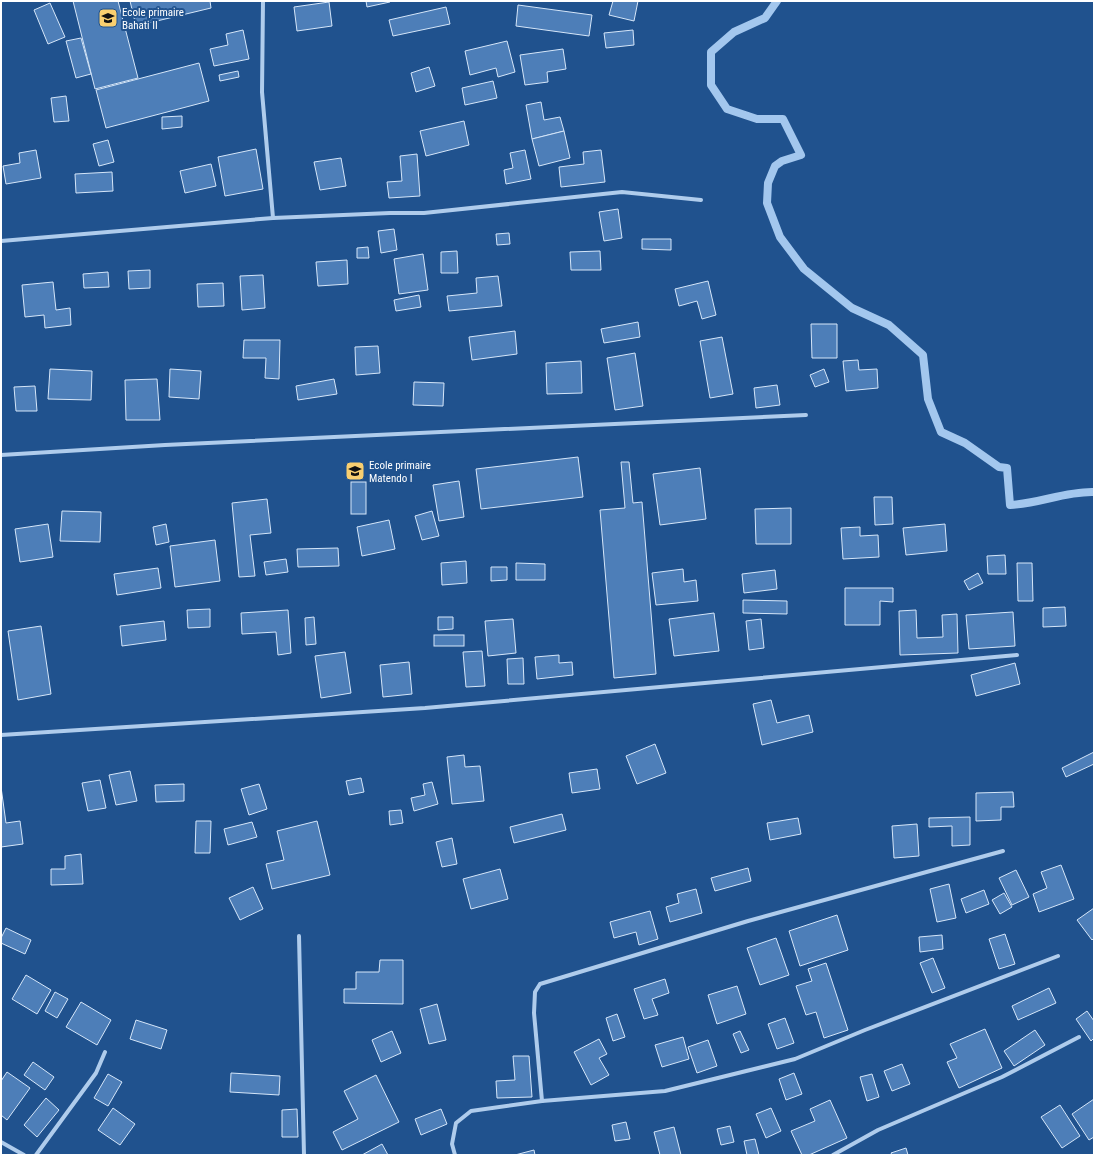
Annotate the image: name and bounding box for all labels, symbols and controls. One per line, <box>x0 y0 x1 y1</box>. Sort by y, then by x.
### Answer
place label: Ecole primaire Bahati II <box>122 6 184 32</box>
school or university icon: Ecole primaire Bahati II <box>97 7 119 29</box>
place label: Ecole primaire Matendo I <box>369 459 431 485</box>
school or university icon: Ecole primaire Matendo I <box>344 460 366 482</box>

